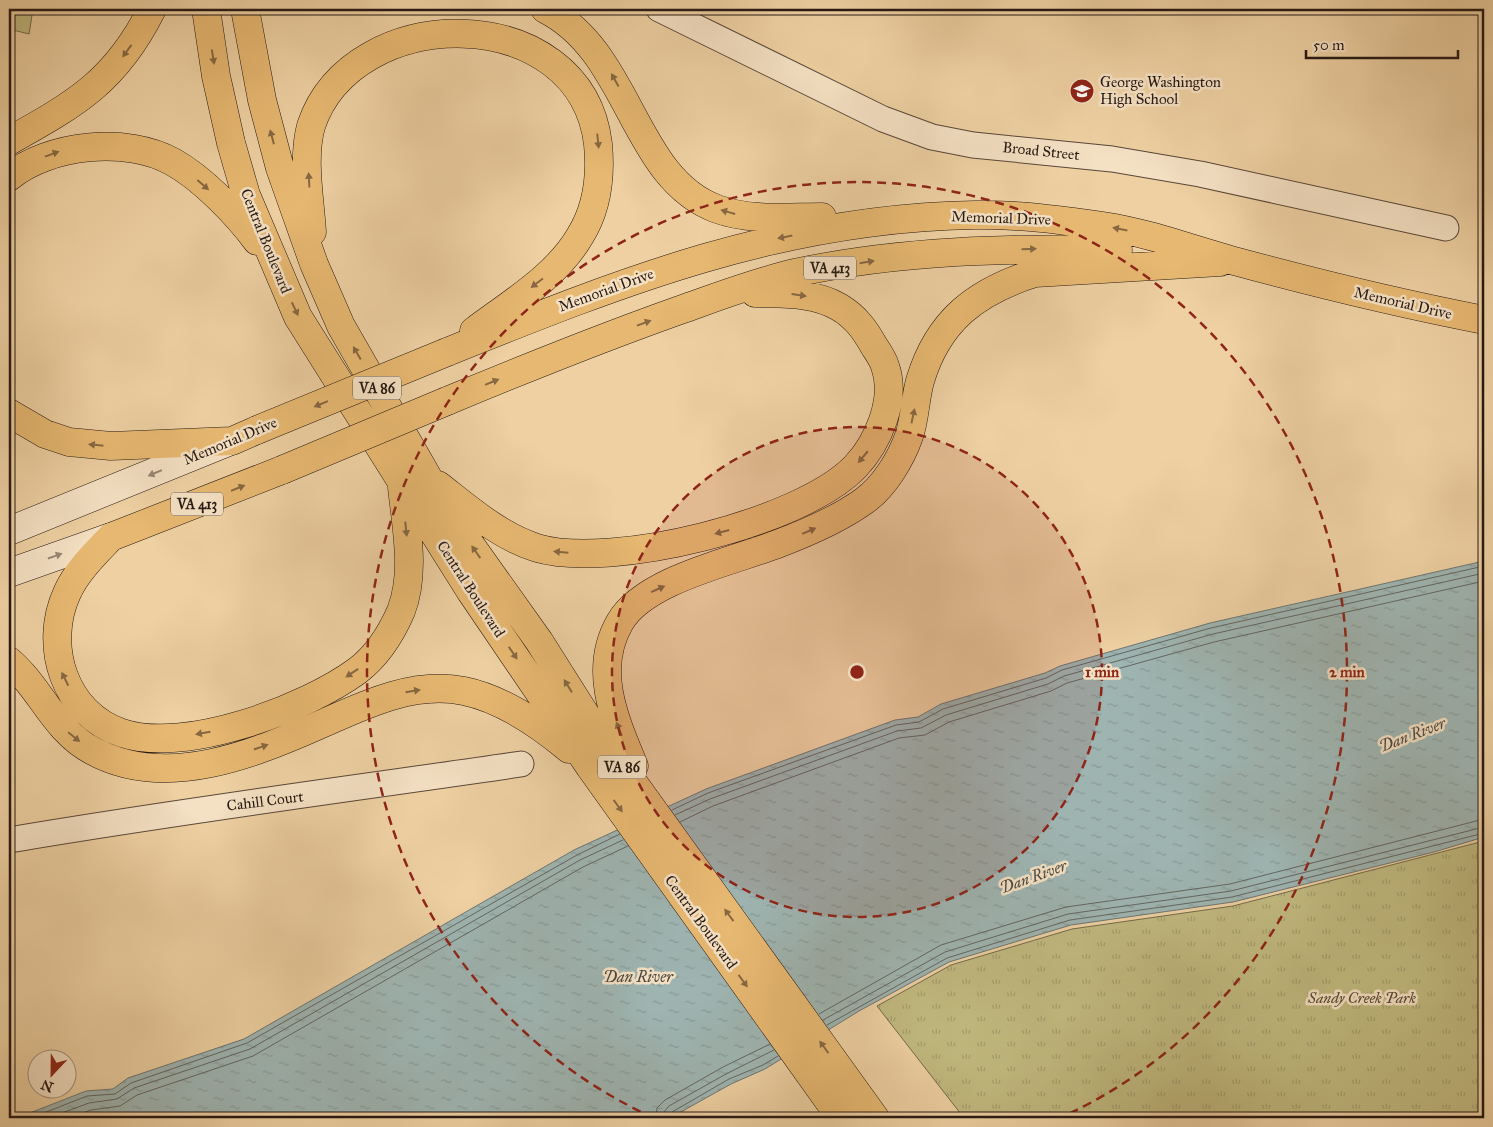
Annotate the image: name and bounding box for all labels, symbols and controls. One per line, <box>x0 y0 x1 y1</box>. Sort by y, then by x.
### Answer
scale bar <box>1306 28 1458 60</box>
text: 50 m <box>1313 36 1345 54</box>
one-way arrow <box>123 44 133 57</box>
one-way arrow <box>209 49 217 65</box>
place label: George Washington High School <box>1100 73 1221 108</box>
one-way arrow <box>610 74 619 87</box>
school or university icon: George Washington High School <box>1069 78 1095 104</box>
one-way arrow <box>267 130 275 145</box>
one-way arrow <box>594 133 602 149</box>
street label: Broad Street <box>1002 138 1081 164</box>
one-way arrow <box>44 150 59 157</box>
one-way arrow <box>305 172 313 188</box>
one-way arrow <box>196 179 208 191</box>
street label: Central Boulevard <box>237 186 295 296</box>
street label: Memorial Drive <box>951 207 1051 229</box>
one-way arrow <box>721 208 736 216</box>
one-way arrow <box>1111 225 1127 233</box>
one-way arrow <box>776 233 792 241</box>
one-way arrow <box>1021 245 1037 253</box>
road number: VA 413 <box>804 256 856 280</box>
one-way arrow <box>860 257 876 265</box>
street label: Memorial Drive <box>556 264 656 316</box>
one-way arrow <box>531 278 544 288</box>
street label: Memorial Drive <box>1352 283 1454 323</box>
one-way arrow <box>792 291 808 299</box>
one-way arrow <box>291 302 299 316</box>
one-way arrow <box>636 319 651 326</box>
one-way arrow <box>352 346 361 360</box>
road number: VA 86 <box>353 376 401 399</box>
one-way arrow <box>485 378 499 386</box>
one-way arrow <box>314 400 328 408</box>
one-way arrow <box>909 409 917 424</box>
street label: Memorial Drive <box>181 413 279 469</box>
one-way arrow <box>88 441 104 449</box>
one-way arrow <box>858 450 869 463</box>
one-way arrow <box>148 470 162 478</box>
one-way arrow <box>231 484 246 492</box>
road number: VA 413 <box>171 492 223 516</box>
one-way arrow <box>402 522 410 538</box>
one-way arrow <box>802 526 816 534</box>
one-way arrow <box>714 529 729 537</box>
street label: Central Boulevard <box>433 537 509 641</box>
one-way arrow <box>471 545 481 559</box>
one-way arrow <box>553 547 569 555</box>
one-way arrow <box>47 552 62 559</box>
one-way arrow <box>651 585 665 593</box>
one-way arrow <box>508 646 518 660</box>
centre of rings <box>848 663 866 681</box>
text: 1 min <box>1085 663 1120 681</box>
text: 2 min <box>1329 663 1366 681</box>
one-way arrow <box>346 668 359 678</box>
one-way arrow <box>61 672 69 686</box>
one-way arrow <box>563 680 572 693</box>
one-way arrow <box>406 687 422 695</box>
water label: Dan River <box>1376 713 1449 756</box>
one-way arrow <box>615 721 623 736</box>
one-way arrow <box>194 730 210 738</box>
one-way arrow <box>67 732 80 743</box>
one-way arrow <box>254 743 269 751</box>
road number: VA 86 <box>598 756 646 779</box>
street label: Cahill Court <box>226 787 305 815</box>
one-way arrow <box>613 799 623 813</box>
water label: Dan River <box>997 855 1070 897</box>
street label: Central Boulevard <box>661 872 741 973</box>
one-way arrow <box>724 908 734 922</box>
water label: Dan River <box>603 967 674 986</box>
one-way arrow <box>738 974 748 988</box>
park label: Sandy Creek Park <box>1307 989 1416 1007</box>
one-way arrow <box>819 1040 829 1054</box>
north arrow <box>28 1050 78 1100</box>
text: N <box>39 1075 56 1096</box>

